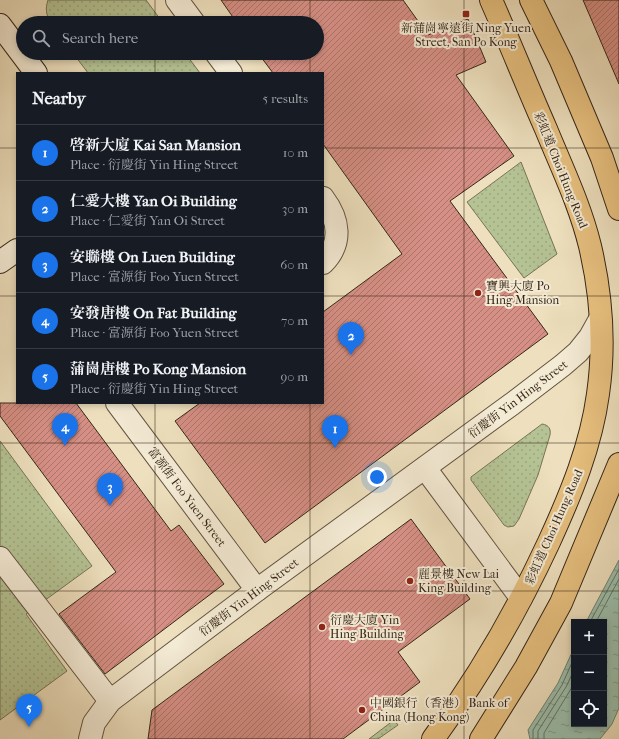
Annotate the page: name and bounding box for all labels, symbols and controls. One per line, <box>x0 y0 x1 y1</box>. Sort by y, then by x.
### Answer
marker: 新蒲崗寧遠街 Ning Yuen Street, San Po Kong <box>461 9 471 19</box>
search box <box>16 16 324 60</box>
place label: 新蒲崗寧遠街 Ning Yuen Street, San Po Kong <box>401 21 531 49</box>
icon: search <box>30 27 52 49</box>
text: Search here <box>62 29 138 47</box>
text: Nearby <box>32 88 86 108</box>
text: 5 results <box>263 91 308 106</box>
street label: 彩虹道 Choi Hung Road <box>531 110 591 231</box>
text: 啓新大廈 Kai San Mansion <box>70 136 241 154</box>
text: 1 <box>43 145 47 160</box>
text: 10 m <box>283 145 308 160</box>
text: Place · 衍慶街 Yin Hing Street <box>70 157 238 172</box>
text: 仁愛大樓 Yan Oi Building <box>70 192 237 210</box>
text: 2 <box>42 201 48 216</box>
text: 30 m <box>282 201 308 216</box>
text: Place · 仁愛街 Yan Oi Street <box>70 213 225 228</box>
text: 安聯樓 On Luen Building <box>70 248 235 266</box>
text: 3 <box>42 257 48 272</box>
text: 60 m <box>280 257 308 272</box>
text: Place · 富源街 Foo Yuen Street <box>70 269 239 284</box>
place label: 寶興大廈 Po Hing Mansion <box>486 279 559 307</box>
marker: 寶興大廈 Po Hing Mansion <box>473 288 483 298</box>
text: 安發唐樓 On Fat Building <box>70 304 237 322</box>
text: 4 <box>41 313 49 328</box>
text: 70 m <box>281 313 308 328</box>
pin: 2 <box>338 322 364 355</box>
text: Place · 富源街 Foo Yuen Street <box>70 325 239 340</box>
street label: 衍慶街 Yin Hing Street <box>466 357 571 441</box>
text: 蒲崗唐樓 Po Kong Mansion <box>70 360 246 378</box>
text: 5 <box>42 369 48 384</box>
text: 90 m <box>280 369 308 384</box>
text: Place · 衍慶街 Yin Hing Street <box>70 381 238 396</box>
pin: 4 <box>52 413 78 446</box>
pin: 1 <box>322 415 348 448</box>
street label: 富源街 Foo Yuen Street <box>145 444 229 550</box>
your location <box>367 467 387 487</box>
street label: 彩虹道 Choi Hung Road <box>522 467 586 587</box>
pin: 3 <box>97 473 123 506</box>
street label: 衍慶街 Yin Hing Street <box>197 555 302 639</box>
place label: 麗景樓 New Lai King Building <box>418 567 500 595</box>
marker: 麗景樓 New Lai King Building <box>405 576 415 586</box>
place label: 衍慶大廈 Yin Hing Building <box>330 613 404 641</box>
map controls <box>571 619 607 727</box>
button: + <box>571 619 607 655</box>
marker: 衍慶大廈 Yin Hing Building <box>317 622 327 632</box>
button: − <box>571 655 607 691</box>
button: locate <box>571 691 607 727</box>
pin: 5 <box>16 694 42 727</box>
place label: 中國銀行（香港） Bank of China (Hong Kong) <box>370 696 511 724</box>
marker: 中國銀行（香港） Bank of China (Hong Kong) <box>357 705 367 715</box>

